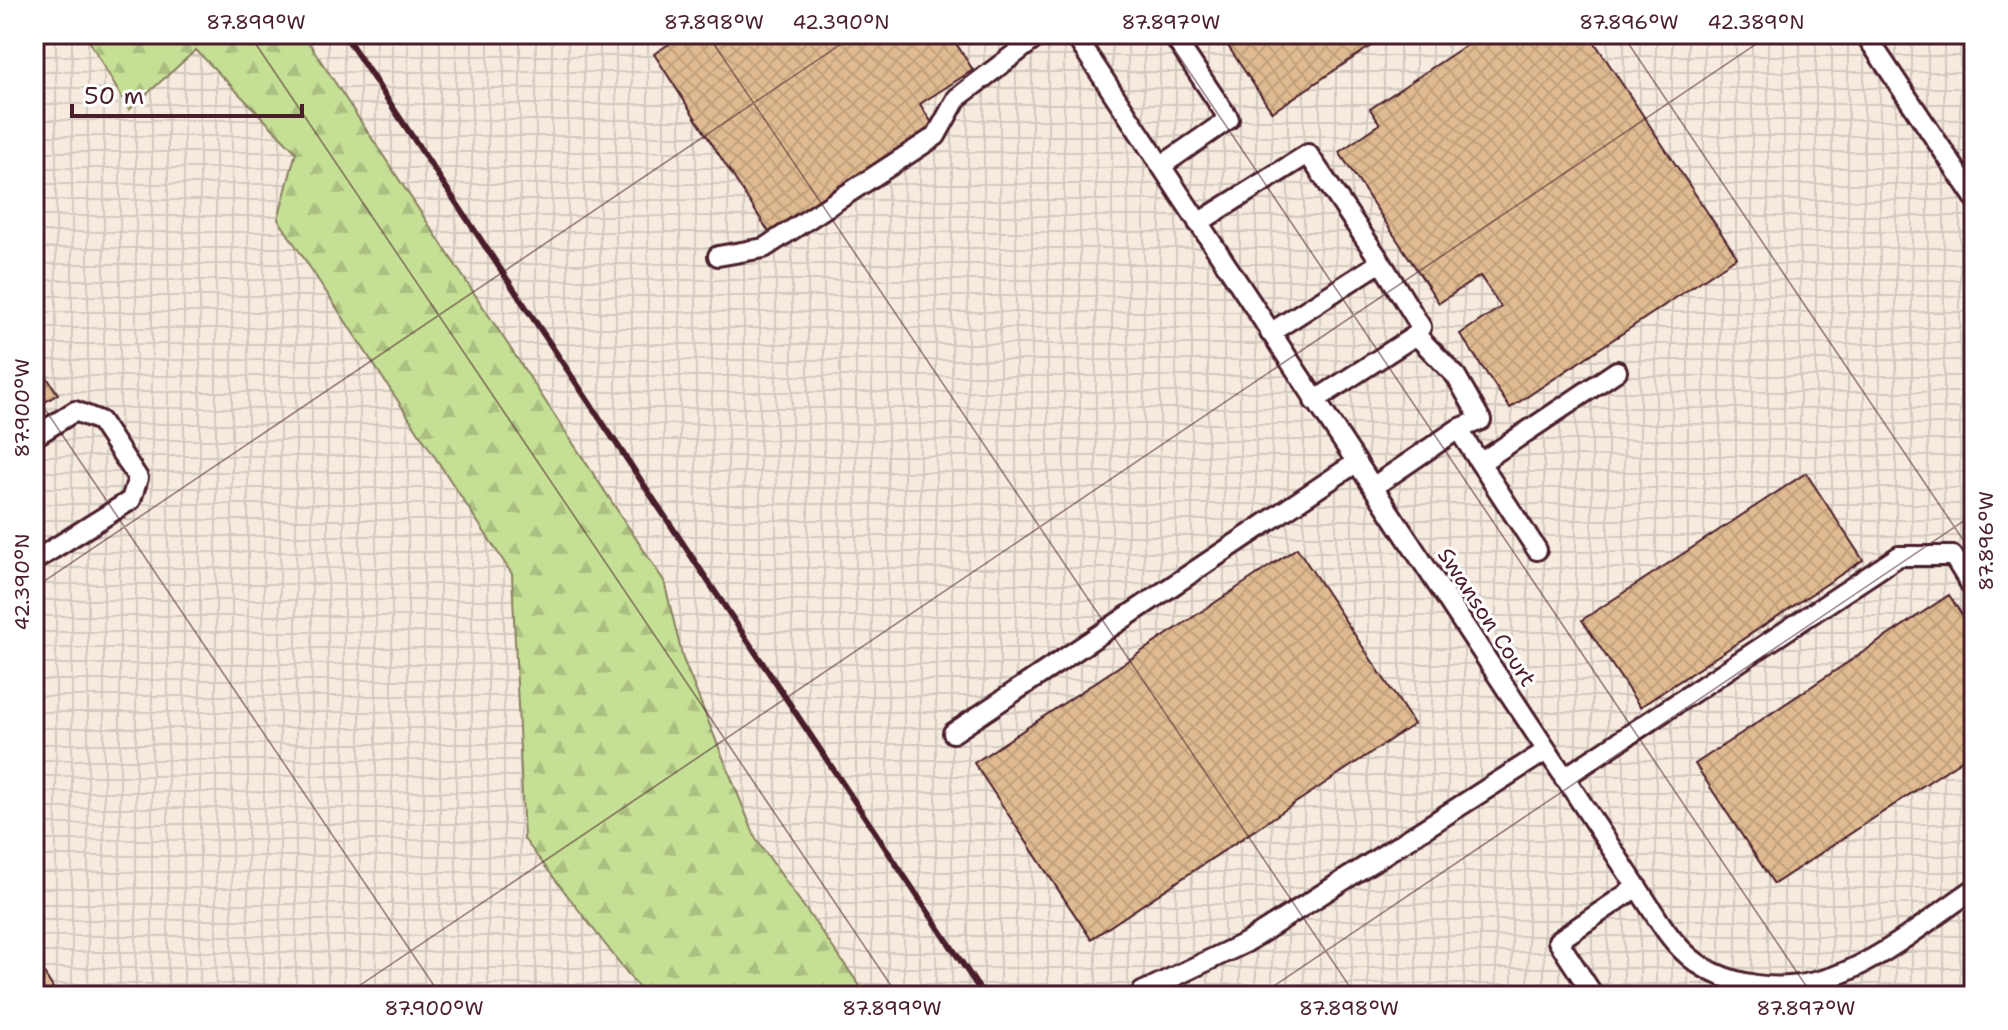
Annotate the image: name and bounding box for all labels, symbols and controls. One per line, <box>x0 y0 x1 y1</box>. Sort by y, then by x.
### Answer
text: 87.899°W <box>206 9 306 35</box>
text: 87.898°W <box>664 9 764 35</box>
text: 42.390°N <box>793 9 889 35</box>
text: 87.897°W <box>1122 9 1220 35</box>
text: 87.896°W <box>1579 9 1679 35</box>
text: 42.389°N <box>1708 9 1804 35</box>
scale bar <box>72 68 302 118</box>
text: 50 m <box>84 80 144 112</box>
text: 87.900°W <box>9 358 35 458</box>
text: 87.896°W <box>1973 491 1999 591</box>
text: 42.390°N <box>9 534 35 630</box>
street label: Swanson Court <box>1431 542 1543 692</box>
text: 87.900°W <box>384 995 484 1021</box>
text: 87.899°W <box>842 995 942 1021</box>
text: 87.898°W <box>1299 995 1399 1021</box>
text: 87.897°W <box>1757 995 1855 1021</box>

